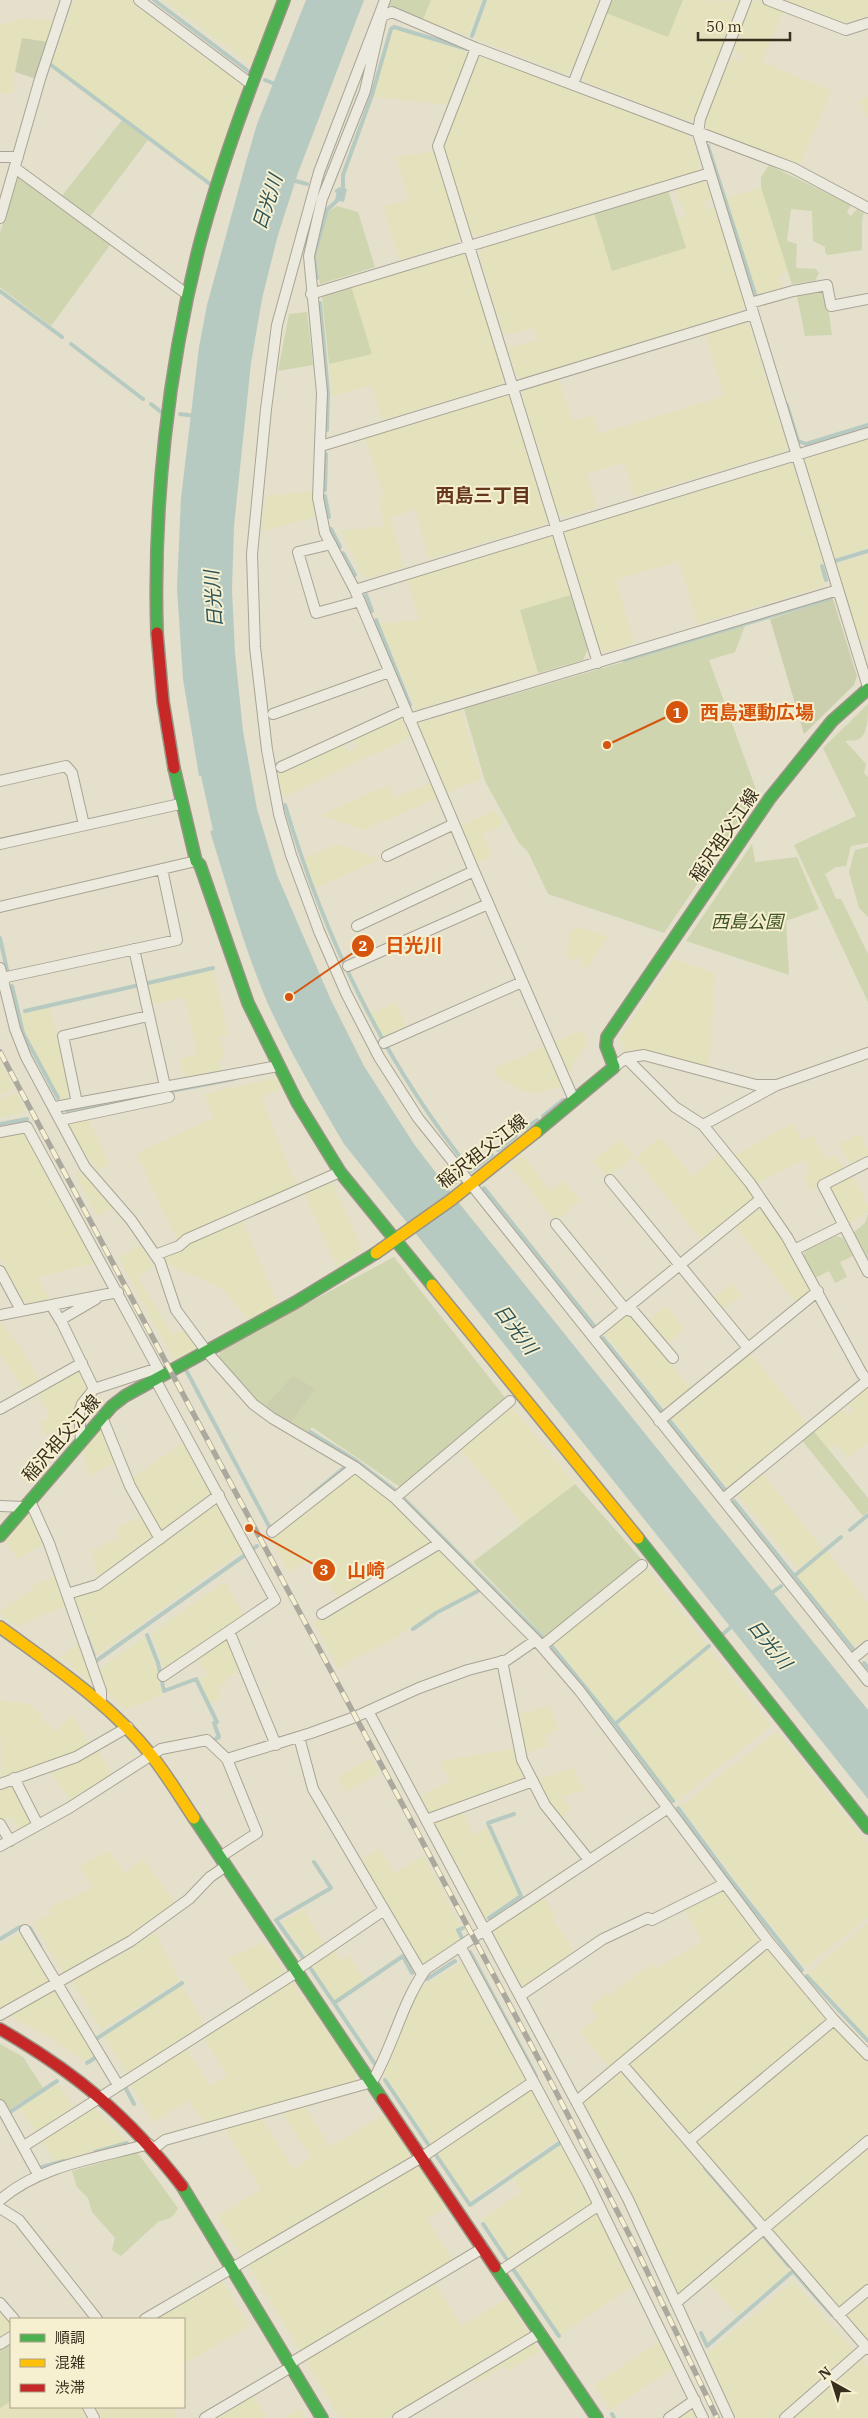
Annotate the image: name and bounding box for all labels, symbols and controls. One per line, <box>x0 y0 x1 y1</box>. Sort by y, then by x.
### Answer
scale bar <box>698 10 790 42</box>
text: 50 m <box>706 17 742 36</box>
water label: 日光川 <box>247 169 288 233</box>
district label: 西島三丁目 <box>435 483 531 507</box>
water label: 日光川 <box>199 568 227 628</box>
callout: 西島運動広場 <box>665 695 824 729</box>
text: 西島運動広場 <box>700 700 814 724</box>
text: 1 <box>672 703 682 722</box>
street label: 稲沢祖父江線 <box>684 784 764 886</box>
park label: 西島公園 <box>711 910 786 933</box>
callout: 日光川 <box>350 929 452 963</box>
text: 日光川 <box>385 933 443 957</box>
text: 2 <box>358 936 368 955</box>
street label: 稲沢祖父江線 <box>432 1109 532 1193</box>
water label: 日光川 <box>489 1299 544 1361</box>
street label: 稲沢祖父江線 <box>17 1390 105 1486</box>
callout: 山崎 <box>312 1553 395 1587</box>
text: 山崎 <box>347 1558 385 1582</box>
text: 3 <box>319 1560 329 1579</box>
water label: 日光川 <box>743 1614 799 1675</box>
legend <box>10 2318 185 2408</box>
text: 順調 <box>55 2328 85 2347</box>
text: 混雑 <box>55 2353 85 2372</box>
north arrow <box>808 2358 858 2408</box>
text: N <box>815 2362 835 2383</box>
text: 渋滞 <box>55 2378 85 2397</box>

